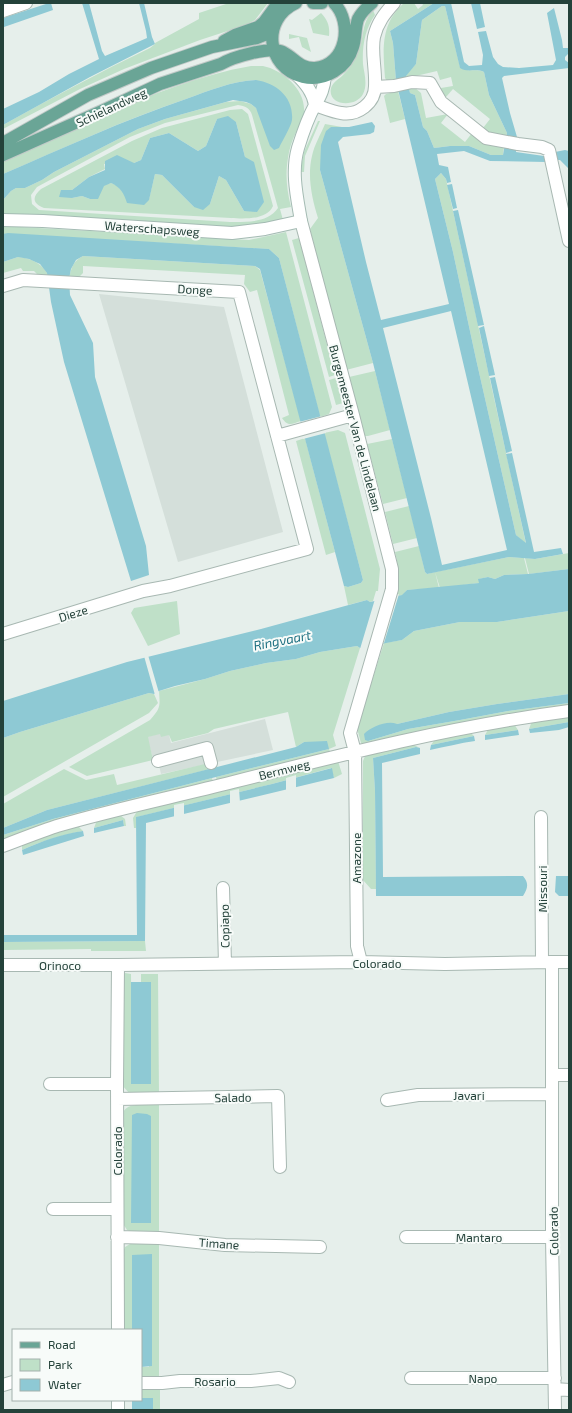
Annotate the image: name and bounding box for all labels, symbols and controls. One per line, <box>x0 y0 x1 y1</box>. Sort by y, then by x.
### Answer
street label: Schielandweg <box>74 84 149 129</box>
street label: Waterschapsweg <box>104 218 200 238</box>
street label: Donge <box>177 281 213 297</box>
street label: Burgemeester Van de Lindelaan <box>327 343 385 513</box>
street label: Dieze <box>57 602 89 624</box>
water label: Ringvaart <box>252 627 312 653</box>
street label: Bermweg <box>257 756 311 782</box>
street label: Amazone <box>349 833 363 883</box>
street label: Missouri <box>535 865 549 913</box>
street label: Copiapo <box>217 904 231 948</box>
street label: Colorado <box>352 956 402 970</box>
street label: Orinoco <box>39 958 81 972</box>
street label: Javari <box>453 1088 485 1102</box>
street label: Salado <box>214 1090 252 1104</box>
street label: Colorado <box>110 1126 124 1176</box>
street label: Colorado <box>546 1206 560 1256</box>
street label: Mantaro <box>456 1230 503 1244</box>
street label: Timane <box>198 1235 240 1251</box>
legend <box>12 1329 142 1401</box>
text: Road <box>48 1337 76 1351</box>
text: Park <box>48 1357 73 1371</box>
street label: Napo <box>469 1371 498 1385</box>
street label: Rosario <box>194 1374 236 1388</box>
text: Water <box>48 1377 82 1391</box>

